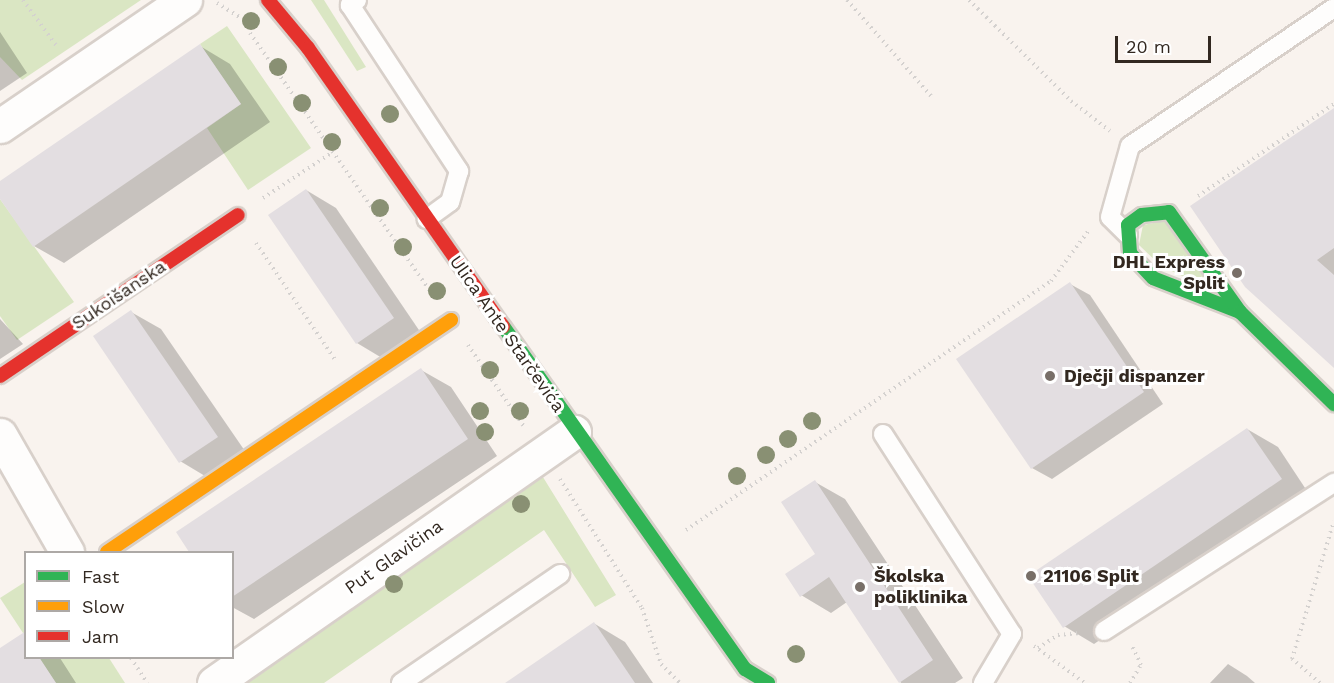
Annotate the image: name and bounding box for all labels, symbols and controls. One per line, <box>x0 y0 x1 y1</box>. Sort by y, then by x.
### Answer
scale bar <box>1118 24 1214 62</box>
text: 20 m <box>1126 36 1171 57</box>
street label: Ulica Ante Starčevića <box>444 251 570 417</box>
place label: DHL Express Split <box>1112 252 1225 294</box>
street label: Sukoišanska <box>68 256 170 334</box>
marker: DHL Express Split <box>1230 266 1244 280</box>
place label: Dječji dispanzer <box>1064 365 1205 387</box>
marker: Dječji dispanzer <box>1041 367 1059 385</box>
street label: Put Glavičina <box>341 515 447 599</box>
legend <box>24 551 234 659</box>
place label: 21106 Split <box>1043 565 1139 587</box>
text: Fast <box>82 566 119 587</box>
place label: Školska poliklinika <box>874 566 967 608</box>
marker: 21106 Split <box>1024 569 1038 583</box>
marker: Školska poliklinika <box>851 578 869 596</box>
text: Slow <box>82 596 125 617</box>
text: Jam <box>82 626 119 647</box>

